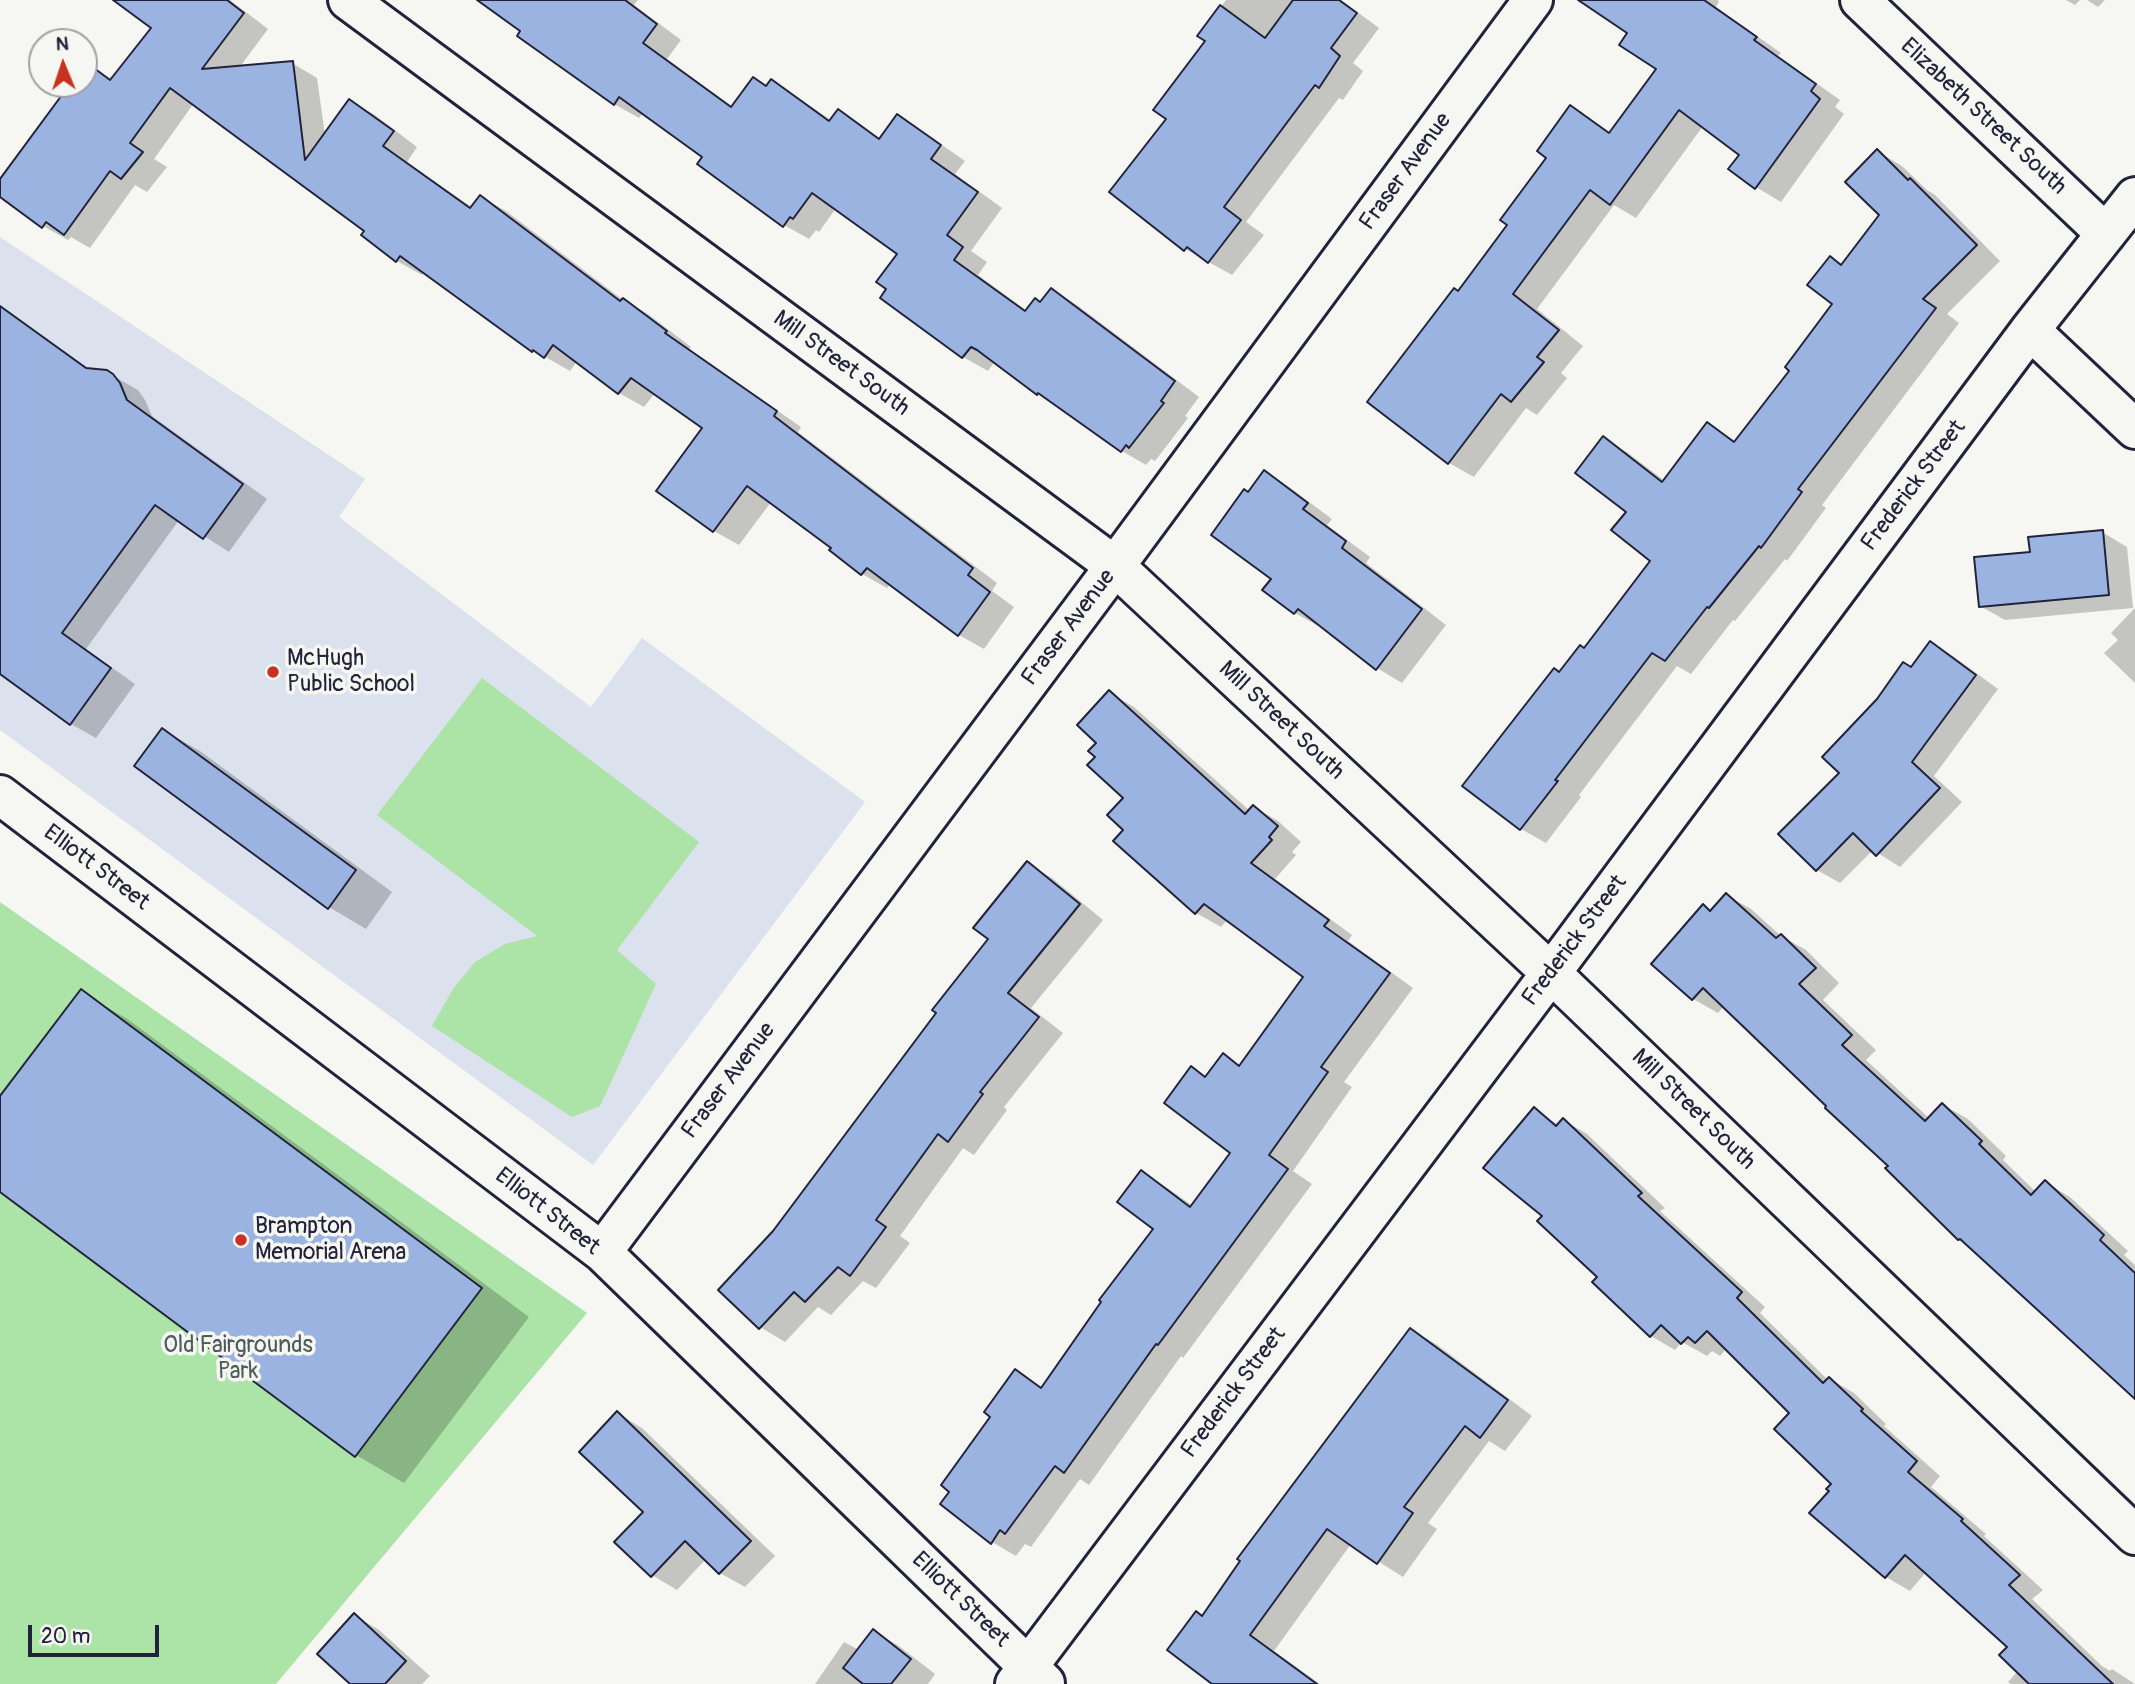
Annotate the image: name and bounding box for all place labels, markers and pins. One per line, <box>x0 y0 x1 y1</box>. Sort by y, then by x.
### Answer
place label: McHugh Public School <box>287 645 415 699</box>
marker: McHugh Public School <box>265 664 281 680</box>
place label: Brampton Memorial Arena <box>255 1213 406 1267</box>
marker: Brampton Memorial Arena <box>233 1232 249 1248</box>

